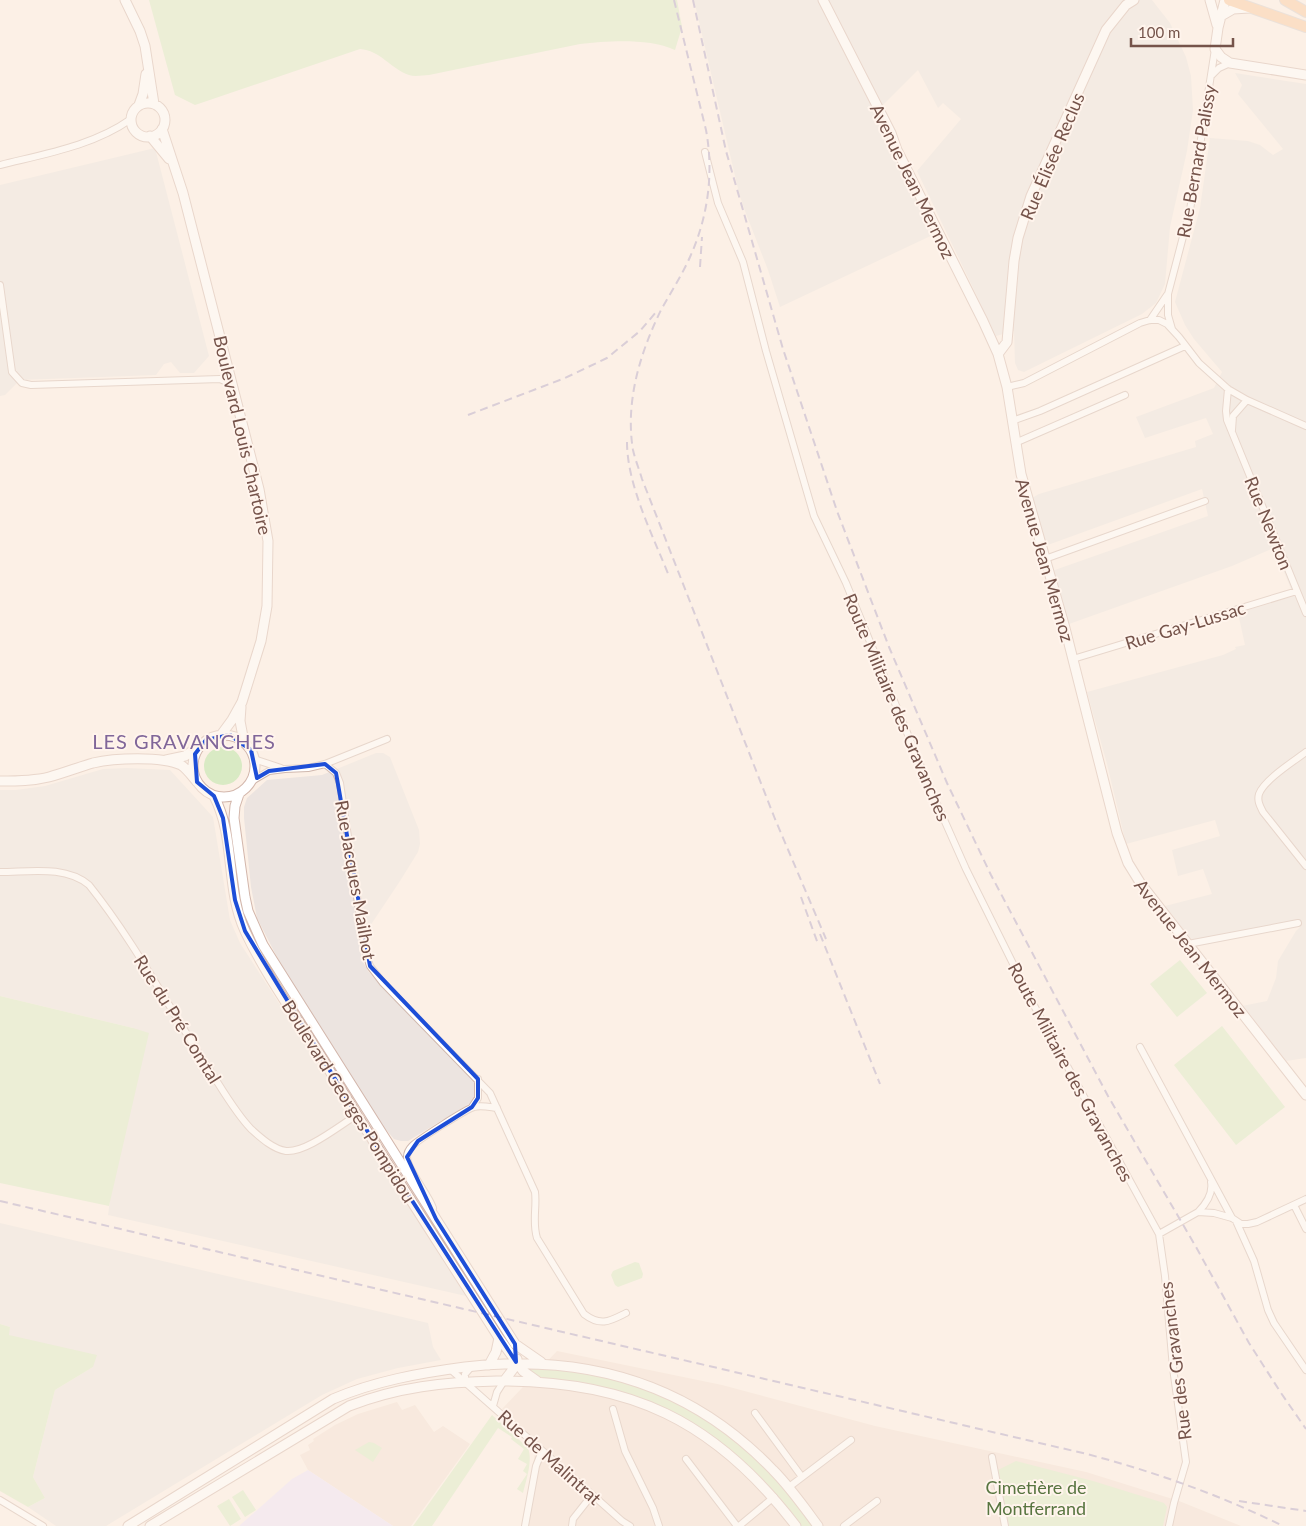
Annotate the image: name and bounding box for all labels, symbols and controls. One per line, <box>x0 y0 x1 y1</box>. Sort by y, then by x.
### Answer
scale bar <box>1131 15 1234 47</box>
text: 100 m <box>1138 23 1180 41</box>
street label: Rue Bernard Palissy <box>1172 82 1220 239</box>
street label: Rue Élisée Reclus <box>1015 89 1089 223</box>
street label: Avenue Jean Mermoz <box>866 100 960 262</box>
street label: Boulevard Louis Chartoire <box>209 333 277 537</box>
street label: Rue Newton <box>1240 473 1298 573</box>
street label: Avenue Jean Mermoz <box>1011 475 1079 645</box>
street label: Route Militaire des Gravanches <box>839 590 955 824</box>
street label: Rue Gay-Lussac <box>1122 596 1248 654</box>
district label: LES GRAVANCHES <box>92 729 276 753</box>
street label: Rue Jacques Mailhot <box>331 798 381 962</box>
street label: Avenue Jean Mermoz <box>1130 874 1252 1022</box>
street label: Rue du Pré Comtal <box>130 951 226 1087</box>
street label: Route Militaire des Gravanches <box>1004 959 1138 1186</box>
street label: Boulevard Georges Pompidou <box>278 996 420 1206</box>
street label: Rue des Gravanches <box>1154 1280 1196 1441</box>
street label: Rue de Malintrat <box>494 1405 607 1509</box>
park label: Cimetière de Montferrand <box>985 1476 1087 1519</box>

